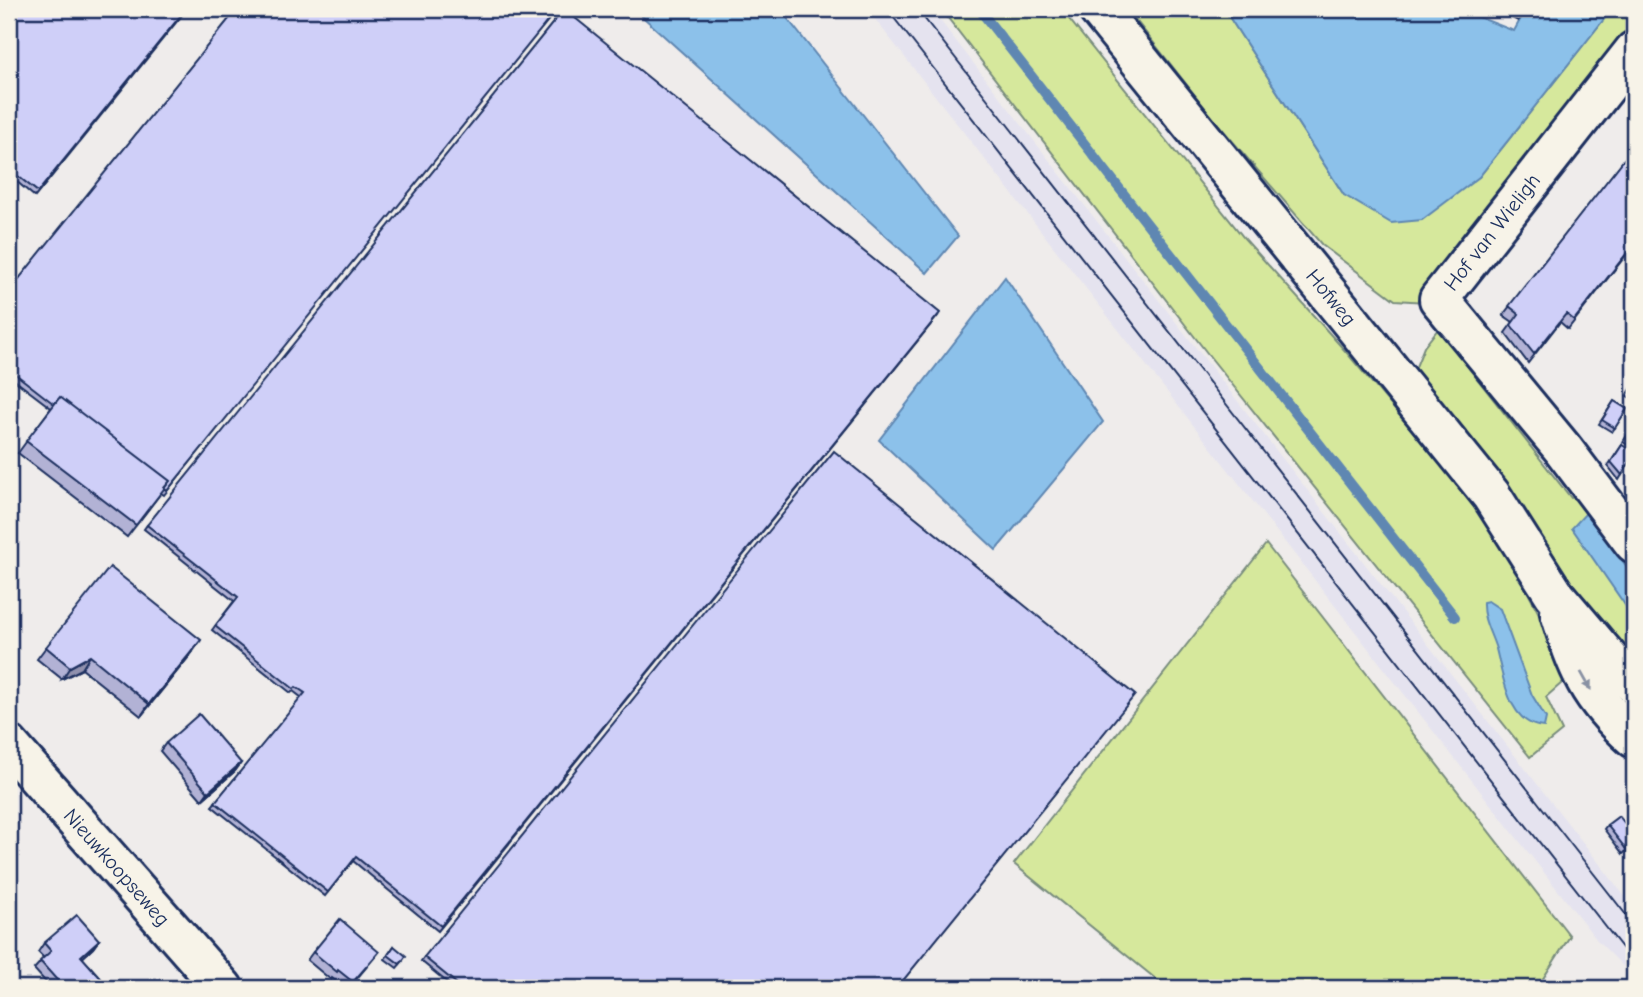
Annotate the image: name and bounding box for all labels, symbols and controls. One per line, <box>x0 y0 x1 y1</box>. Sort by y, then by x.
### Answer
street label: Hof van Wieligh <box>1439 169 1545 295</box>
street label: Hofweg <box>1301 264 1361 331</box>
one-way arrow <box>1580 671 1592 691</box>
street label: Nieuwkoopseweg <box>59 804 175 931</box>

